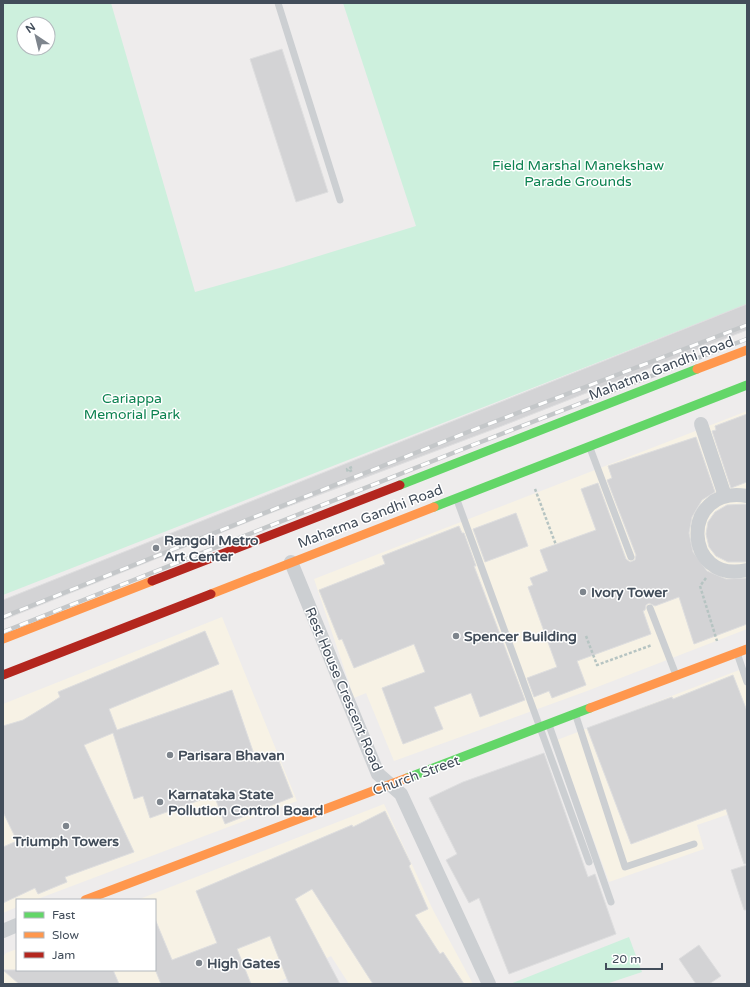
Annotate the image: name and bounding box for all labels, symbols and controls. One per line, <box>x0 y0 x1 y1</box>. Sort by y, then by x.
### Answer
north arrow <box>16 16 56 56</box>
text: N <box>23 20 38 36</box>
park label: Field Marshal Manekshaw Parade Grounds <box>492 157 664 190</box>
street label: Mahatma Gandhi Road <box>586 333 736 404</box>
park label: Cariappa Memorial Park <box>84 390 181 423</box>
street label: Mahatma Gandhi Road <box>295 481 445 552</box>
place label: Rangoli Metro Art Center <box>164 532 259 565</box>
marker: Rangoli Metro Art Center <box>151 543 161 553</box>
place label: Ivory Tower <box>591 584 668 601</box>
marker: Ivory Tower <box>578 587 588 597</box>
street label: Rest House Crescent Road <box>301 605 386 774</box>
place label: Spencer Building <box>464 628 577 645</box>
marker: Spencer Building <box>451 631 461 641</box>
place label: Parisara Bhavan <box>178 747 285 764</box>
marker: Parisara Bhavan <box>165 750 175 760</box>
street label: Church Street <box>370 752 463 799</box>
place label: Karnataka State Pollution Control Board <box>168 786 323 819</box>
marker: Karnataka State Pollution Control Board <box>155 797 165 807</box>
marker: Triumph Towers <box>61 821 71 831</box>
place label: Triumph Towers <box>12 833 119 850</box>
legend <box>16 899 156 971</box>
text: Fast <box>52 908 76 922</box>
text: Slow <box>52 928 79 942</box>
scale bar <box>606 945 662 971</box>
text: Jam <box>52 948 75 962</box>
text: 20 m <box>612 952 641 966</box>
place label: High Gates <box>207 955 280 972</box>
marker: High Gates <box>194 958 204 968</box>

